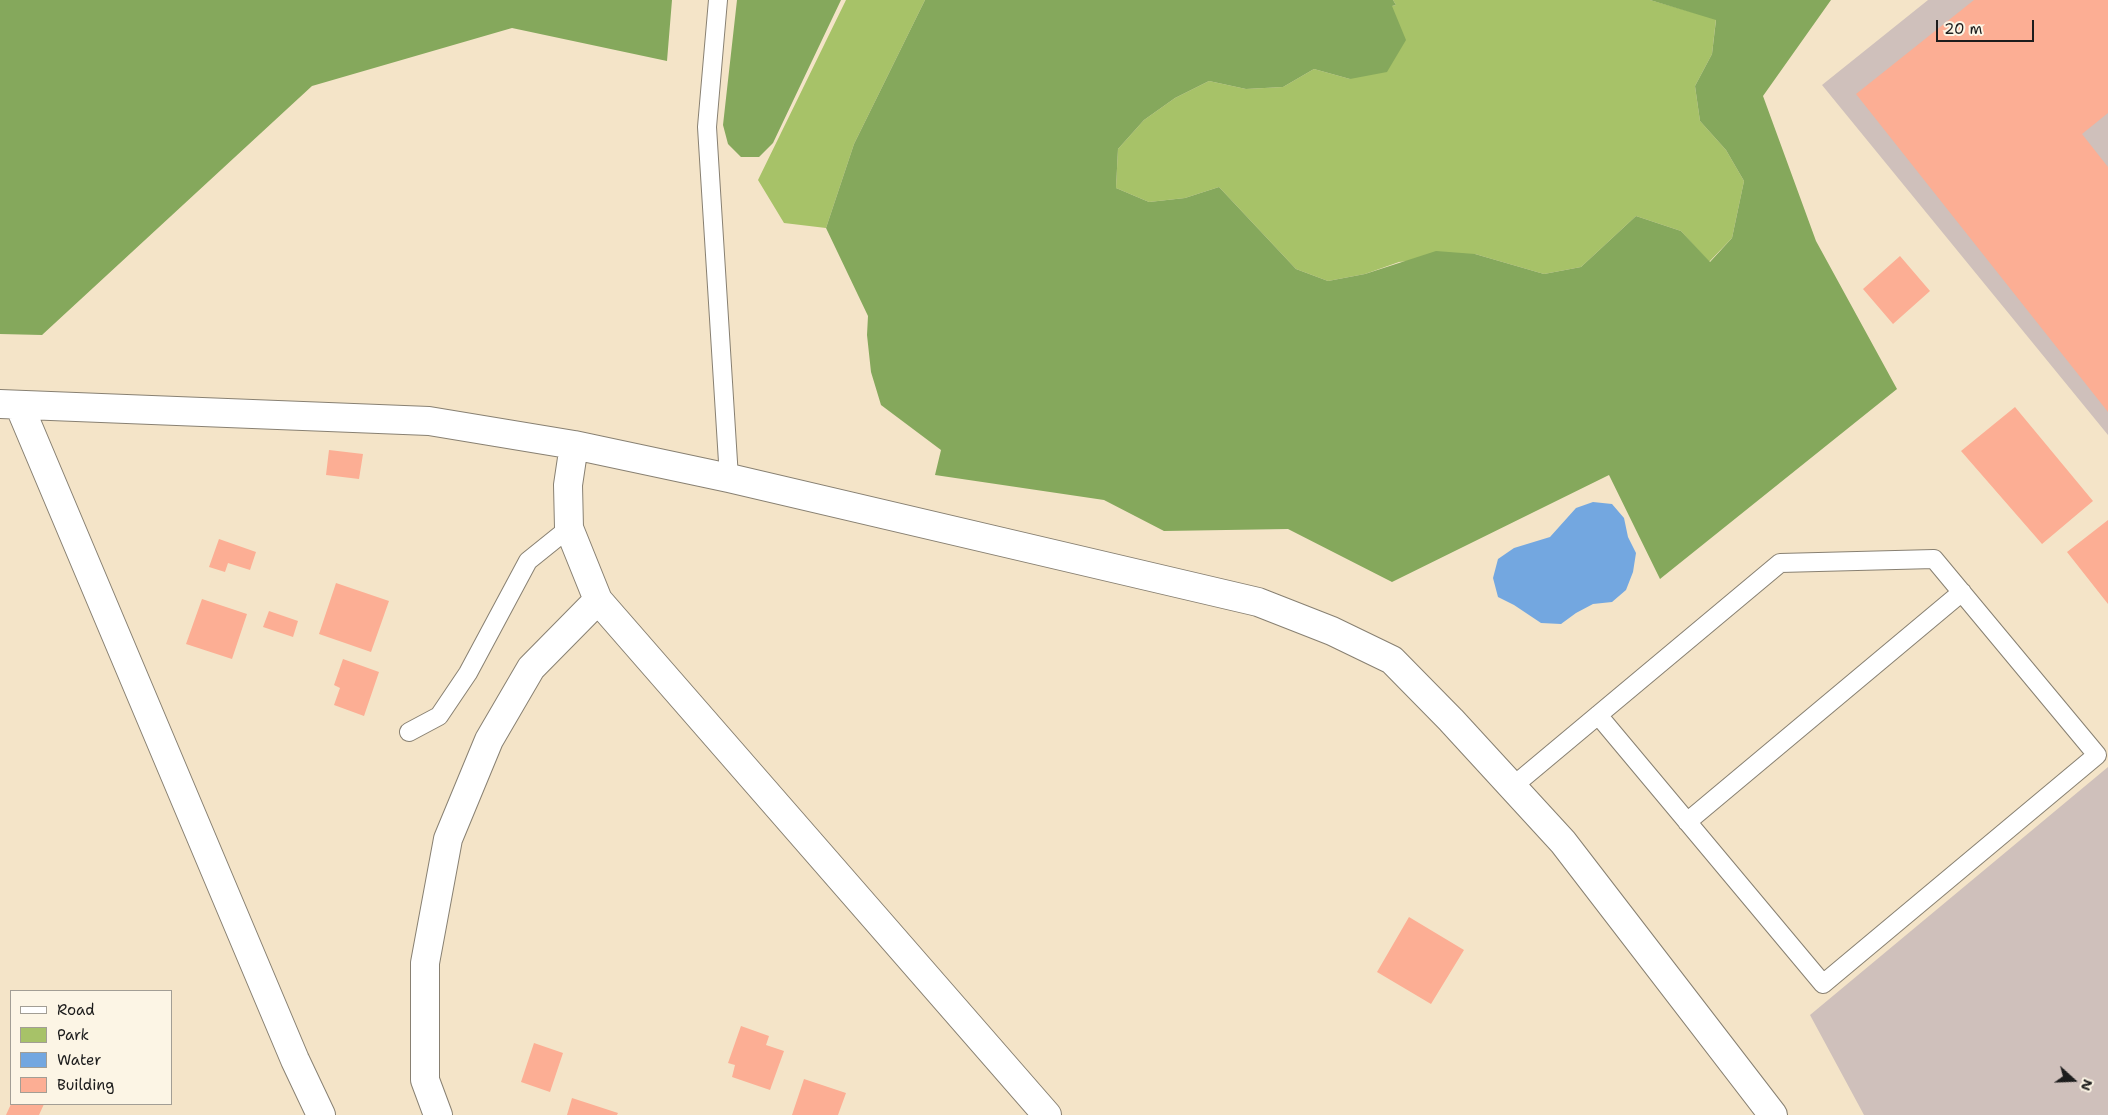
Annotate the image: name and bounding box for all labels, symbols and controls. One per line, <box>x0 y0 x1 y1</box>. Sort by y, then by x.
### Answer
scale bar <box>1938 10 2036 42</box>
text: 20 m <box>1944 19 1983 39</box>
legend <box>10 990 172 1105</box>
text: Road <box>57 1000 95 1020</box>
text: Park <box>57 1025 89 1045</box>
text: Water <box>57 1050 101 1070</box>
north arrow <box>2048 1055 2098 1105</box>
text: Building <box>57 1075 114 1095</box>
text: N <box>2077 1077 2097 1093</box>

